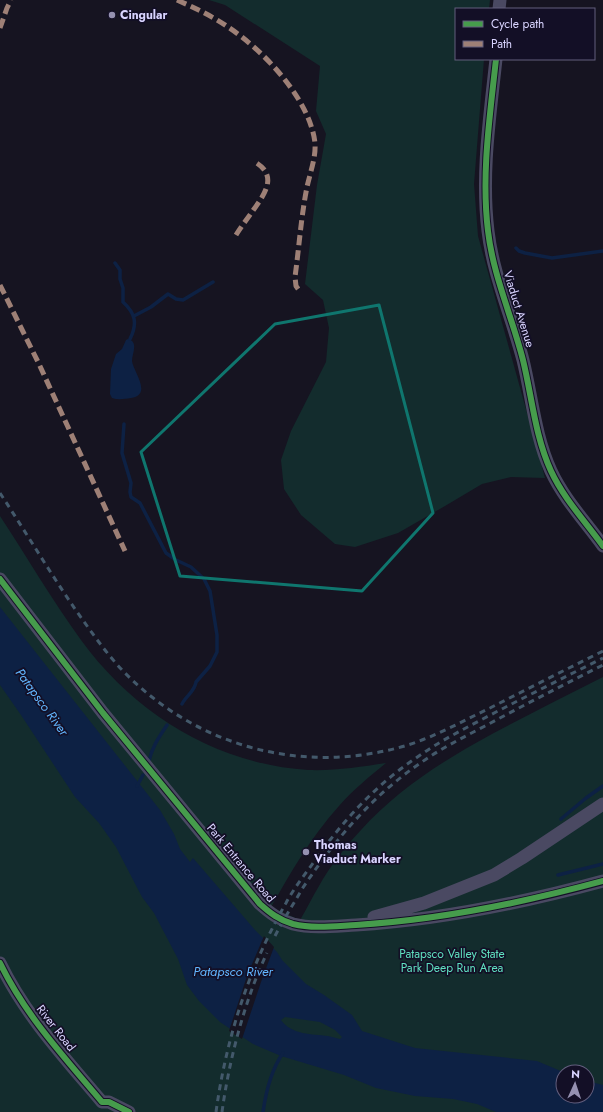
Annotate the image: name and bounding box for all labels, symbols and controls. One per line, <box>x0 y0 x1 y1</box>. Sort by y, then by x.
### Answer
place label: Cingular <box>120 6 168 24</box>
legend <box>455 8 595 60</box>
marker: Cingular <box>107 10 117 20</box>
text: Cycle path <box>491 15 544 33</box>
text: Path <box>491 35 512 53</box>
street label: Viaduct Avenue <box>499 268 539 350</box>
water label: Patapsco River <box>11 664 73 740</box>
street label: Park Entrance Road <box>202 820 280 906</box>
place label: Thomas Viaduct Marker <box>313 836 401 868</box>
marker: Thomas Viaduct Marker <box>301 847 311 857</box>
park label: Patapsco Valley State Park Deep Run Area <box>399 945 505 977</box>
water label: Patapsco River <box>193 962 273 981</box>
street label: River Road <box>32 1001 80 1055</box>
north arrow <box>555 1064 595 1104</box>
text: N <box>571 1066 580 1082</box>

